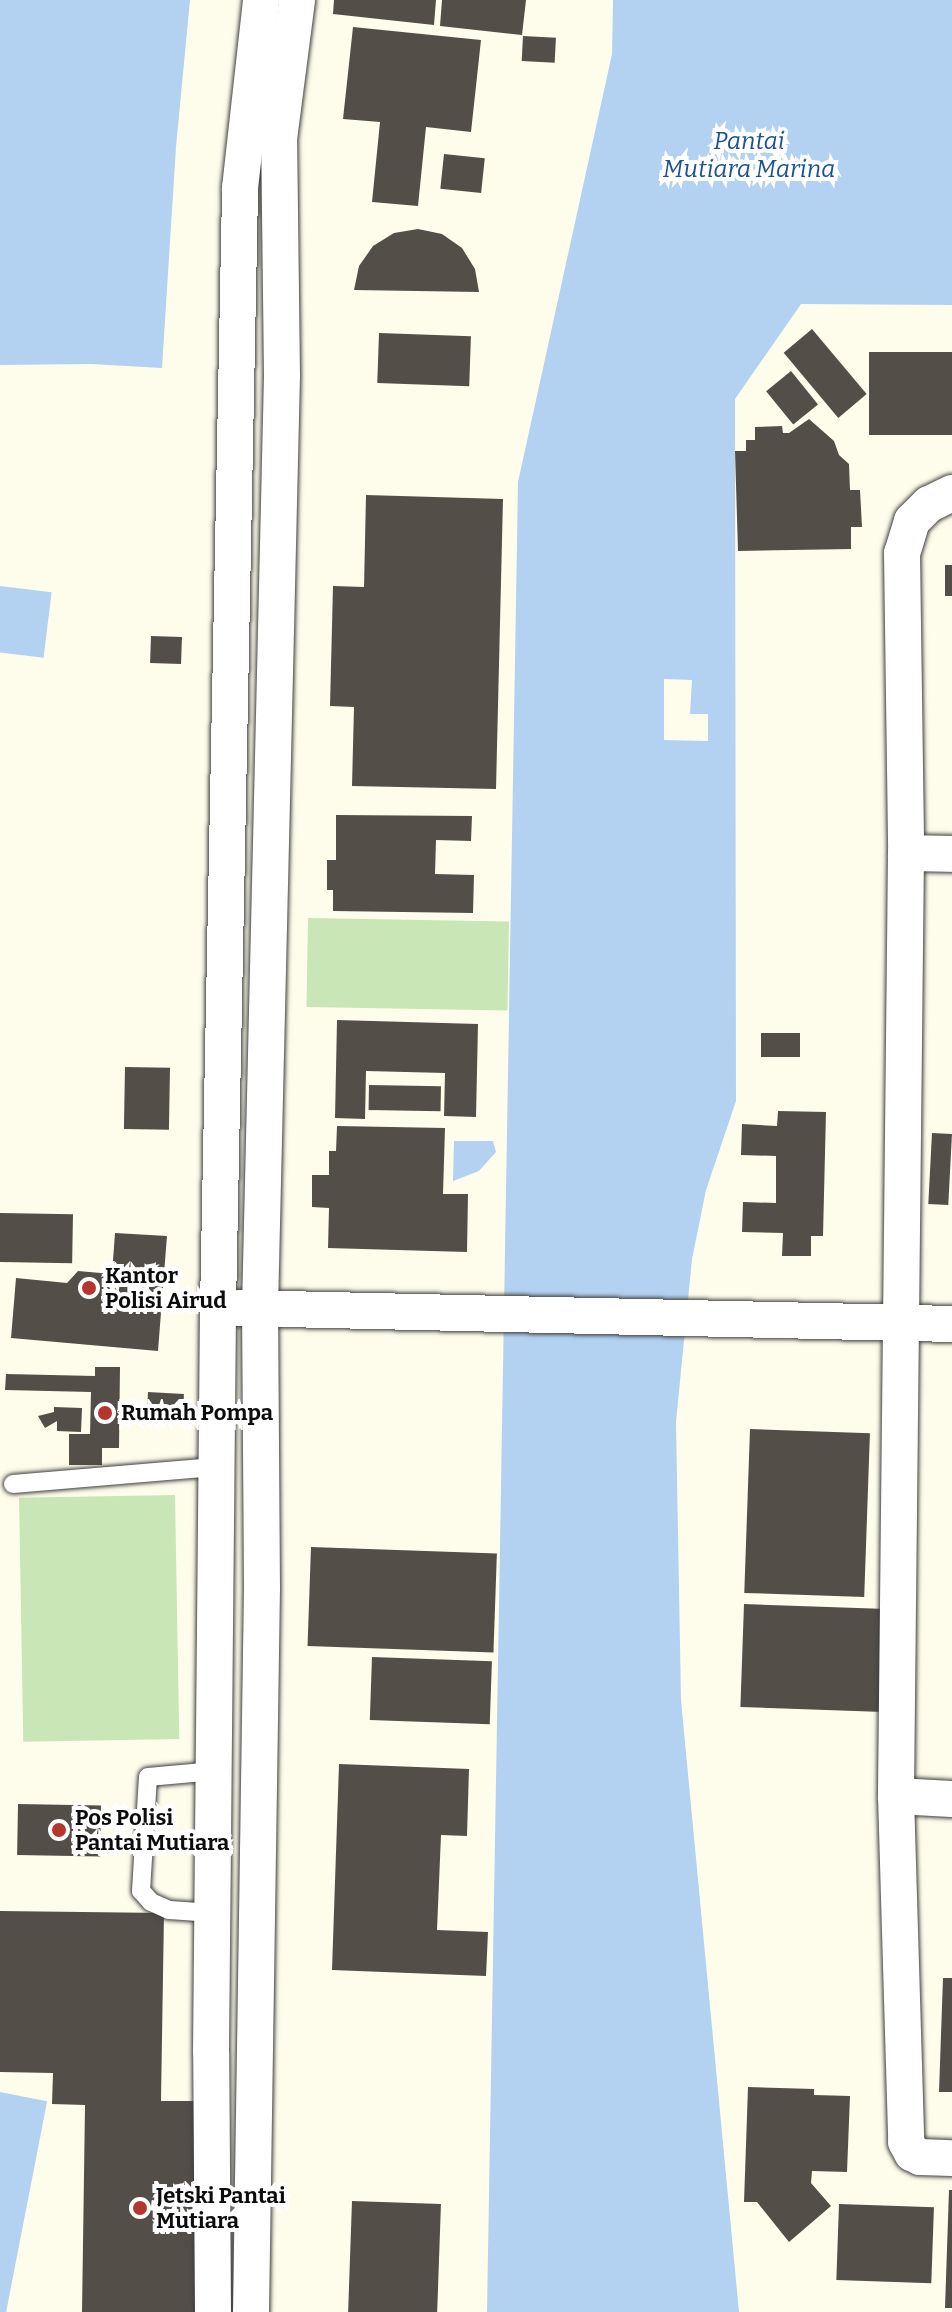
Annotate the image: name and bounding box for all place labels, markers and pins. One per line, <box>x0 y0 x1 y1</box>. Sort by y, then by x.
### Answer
place label: Kantor Polisi Airud <box>105 1262 227 1314</box>
marker: Kantor Polisi Airud <box>80 1279 98 1297</box>
place label: Rumah Pompa <box>121 1400 273 1426</box>
marker: Rumah Pompa <box>96 1404 114 1422</box>
place label: Pos Polisi Pantai Mutiara <box>75 1804 229 1856</box>
marker: Pos Polisi Pantai Mutiara <box>50 1821 68 1839</box>
place label: Jetski Pantai Mutiara <box>156 2182 286 2234</box>
marker: Jetski Pantai Mutiara <box>131 2199 149 2217</box>

